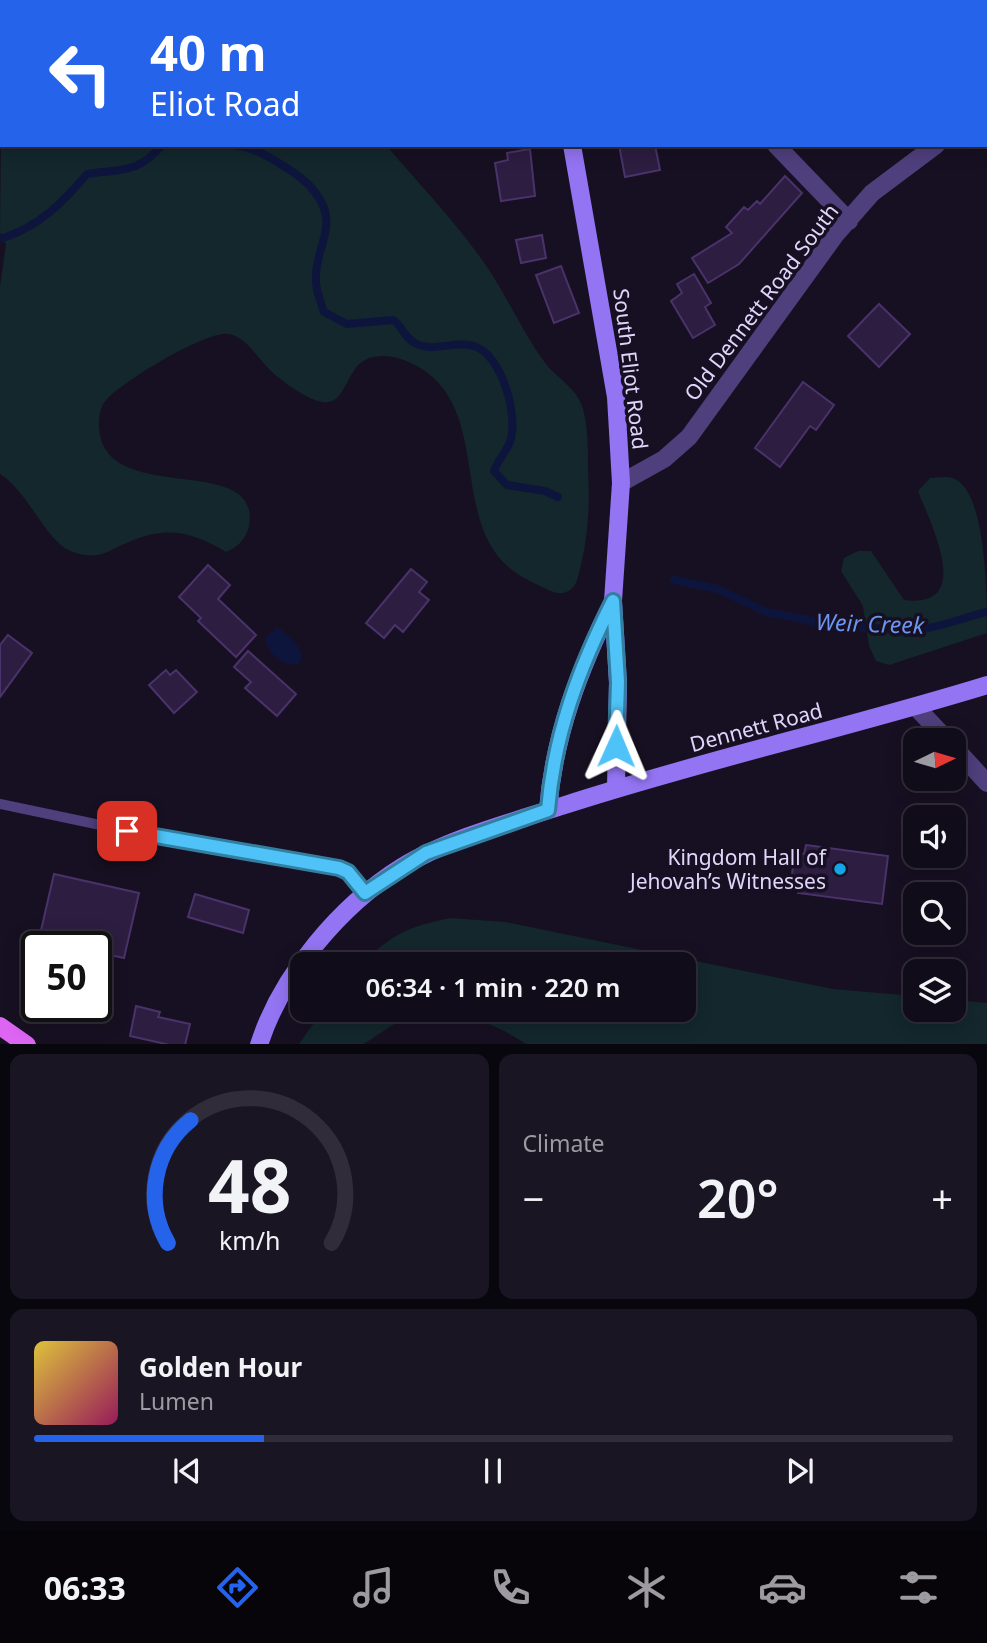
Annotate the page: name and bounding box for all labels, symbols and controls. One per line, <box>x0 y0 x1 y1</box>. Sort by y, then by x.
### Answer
text: 40 m <box>150 19 267 85</box>
icon: left <box>35 28 126 119</box>
text: Eliot Road <box>150 82 300 125</box>
street label: Old Dennett Road South <box>678 198 844 406</box>
street label: South Eliot Road <box>607 287 655 451</box>
water label: Weir Creek <box>815 605 926 641</box>
street label: Dennett Road <box>687 696 825 758</box>
position arrow <box>579 709 653 783</box>
north arrow <box>903 728 966 791</box>
map controls <box>903 728 966 1022</box>
pin <box>97 801 157 861</box>
button: sound <box>903 805 966 868</box>
icon: arrive <box>108 812 146 850</box>
place label: Kingdom Hall of Jehovah’s Witnesses <box>628 843 828 895</box>
marker: Kingdom Hall of Jehovah’s Witnesses <box>832 861 848 877</box>
button: search <box>903 882 966 945</box>
speed limit sign: 50 <box>21 931 112 1022</box>
button: layers <box>903 959 966 1022</box>
text: 06:34 · 1 min · 220 m <box>366 969 620 1005</box>
text: Climate <box>523 1127 605 1159</box>
text: 48 <box>208 1135 291 1234</box>
text: 20° <box>697 1162 779 1233</box>
text: − <box>523 1172 544 1224</box>
text: + <box>931 1172 953 1224</box>
text: km/h <box>218 1222 280 1256</box>
text: Golden Hour <box>139 1349 302 1385</box>
text: Lumen <box>139 1385 214 1417</box>
icon: previous <box>168 1452 206 1490</box>
icon: pause <box>474 1452 512 1490</box>
icon: next <box>781 1452 819 1490</box>
icon: directions <box>213 1563 262 1612</box>
icon: music <box>349 1563 398 1612</box>
icon: phone <box>486 1563 535 1612</box>
icon: climate <box>622 1563 671 1612</box>
icon: car <box>758 1563 807 1612</box>
icon: filters <box>894 1563 943 1612</box>
text: 06:33 <box>44 1566 126 1609</box>

